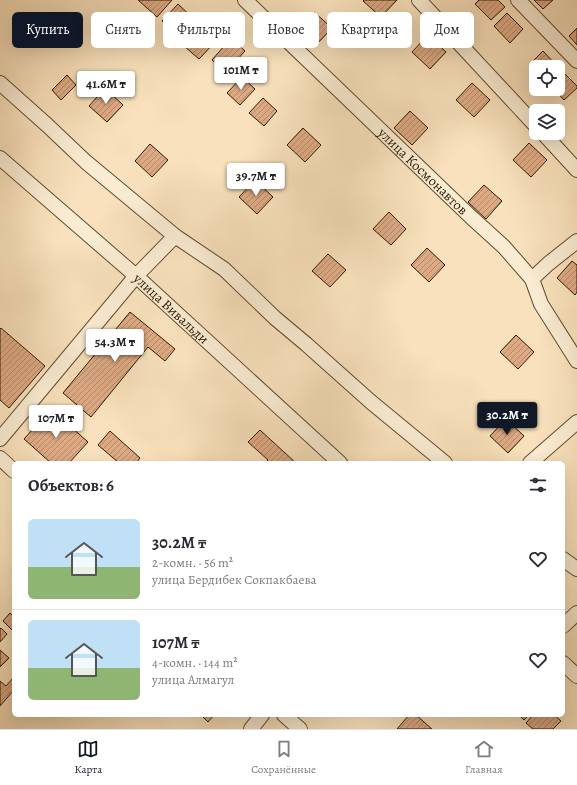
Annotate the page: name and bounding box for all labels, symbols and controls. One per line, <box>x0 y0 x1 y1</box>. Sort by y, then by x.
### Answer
chip: Купить <box>12 12 83 48</box>
chip: Снять <box>91 12 155 48</box>
chip: Фильтры <box>163 12 245 48</box>
chip: Новое <box>253 12 319 48</box>
chip: Квартира <box>327 12 412 48</box>
chip: Дом <box>420 12 474 48</box>
pin: 101M ₸ <box>208 57 274 91</box>
map controls <box>529 60 565 140</box>
button: locate <box>529 60 565 96</box>
text: 101M ₸ <box>223 61 259 78</box>
pin: 41.6M ₸ <box>69 71 143 105</box>
text: 41.6M ₸ <box>86 75 126 92</box>
button: layers <box>529 104 565 140</box>
street label: улица Космонавтов <box>373 123 473 219</box>
pin: 39.7M ₸ <box>219 163 293 197</box>
text: 39.7M ₸ <box>236 167 276 184</box>
street label: улица Вивальди <box>129 268 213 348</box>
pin: 54.3M ₸ <box>78 329 152 363</box>
text: 54.3M ₸ <box>95 333 135 350</box>
pin: 30.2M ₸ <box>470 402 544 436</box>
pin: 107M ₸ <box>23 405 89 439</box>
text: 30.2M ₸ <box>486 406 528 423</box>
text: 107M ₸ <box>38 409 74 426</box>
text: Объектов: 6 <box>28 474 114 497</box>
icon: filters <box>527 474 549 496</box>
text: 30.2M ₸ <box>152 531 206 554</box>
icon: home <box>60 535 108 583</box>
icon: heart <box>527 548 549 570</box>
text: 2-комн. · 56 m² <box>152 554 233 571</box>
text: улица Бердибек Сокпакбаева <box>152 571 317 588</box>
text: 107M ₸ <box>152 631 199 654</box>
icon: home <box>60 636 108 684</box>
icon: heart <box>527 649 549 671</box>
text: 4-комн. · 144 m² <box>152 654 238 671</box>
text: улица Алмагул <box>152 671 234 688</box>
tab: Карта <box>74 738 102 777</box>
tab: Сохранённые <box>251 738 316 777</box>
tab: Главная <box>465 738 502 777</box>

